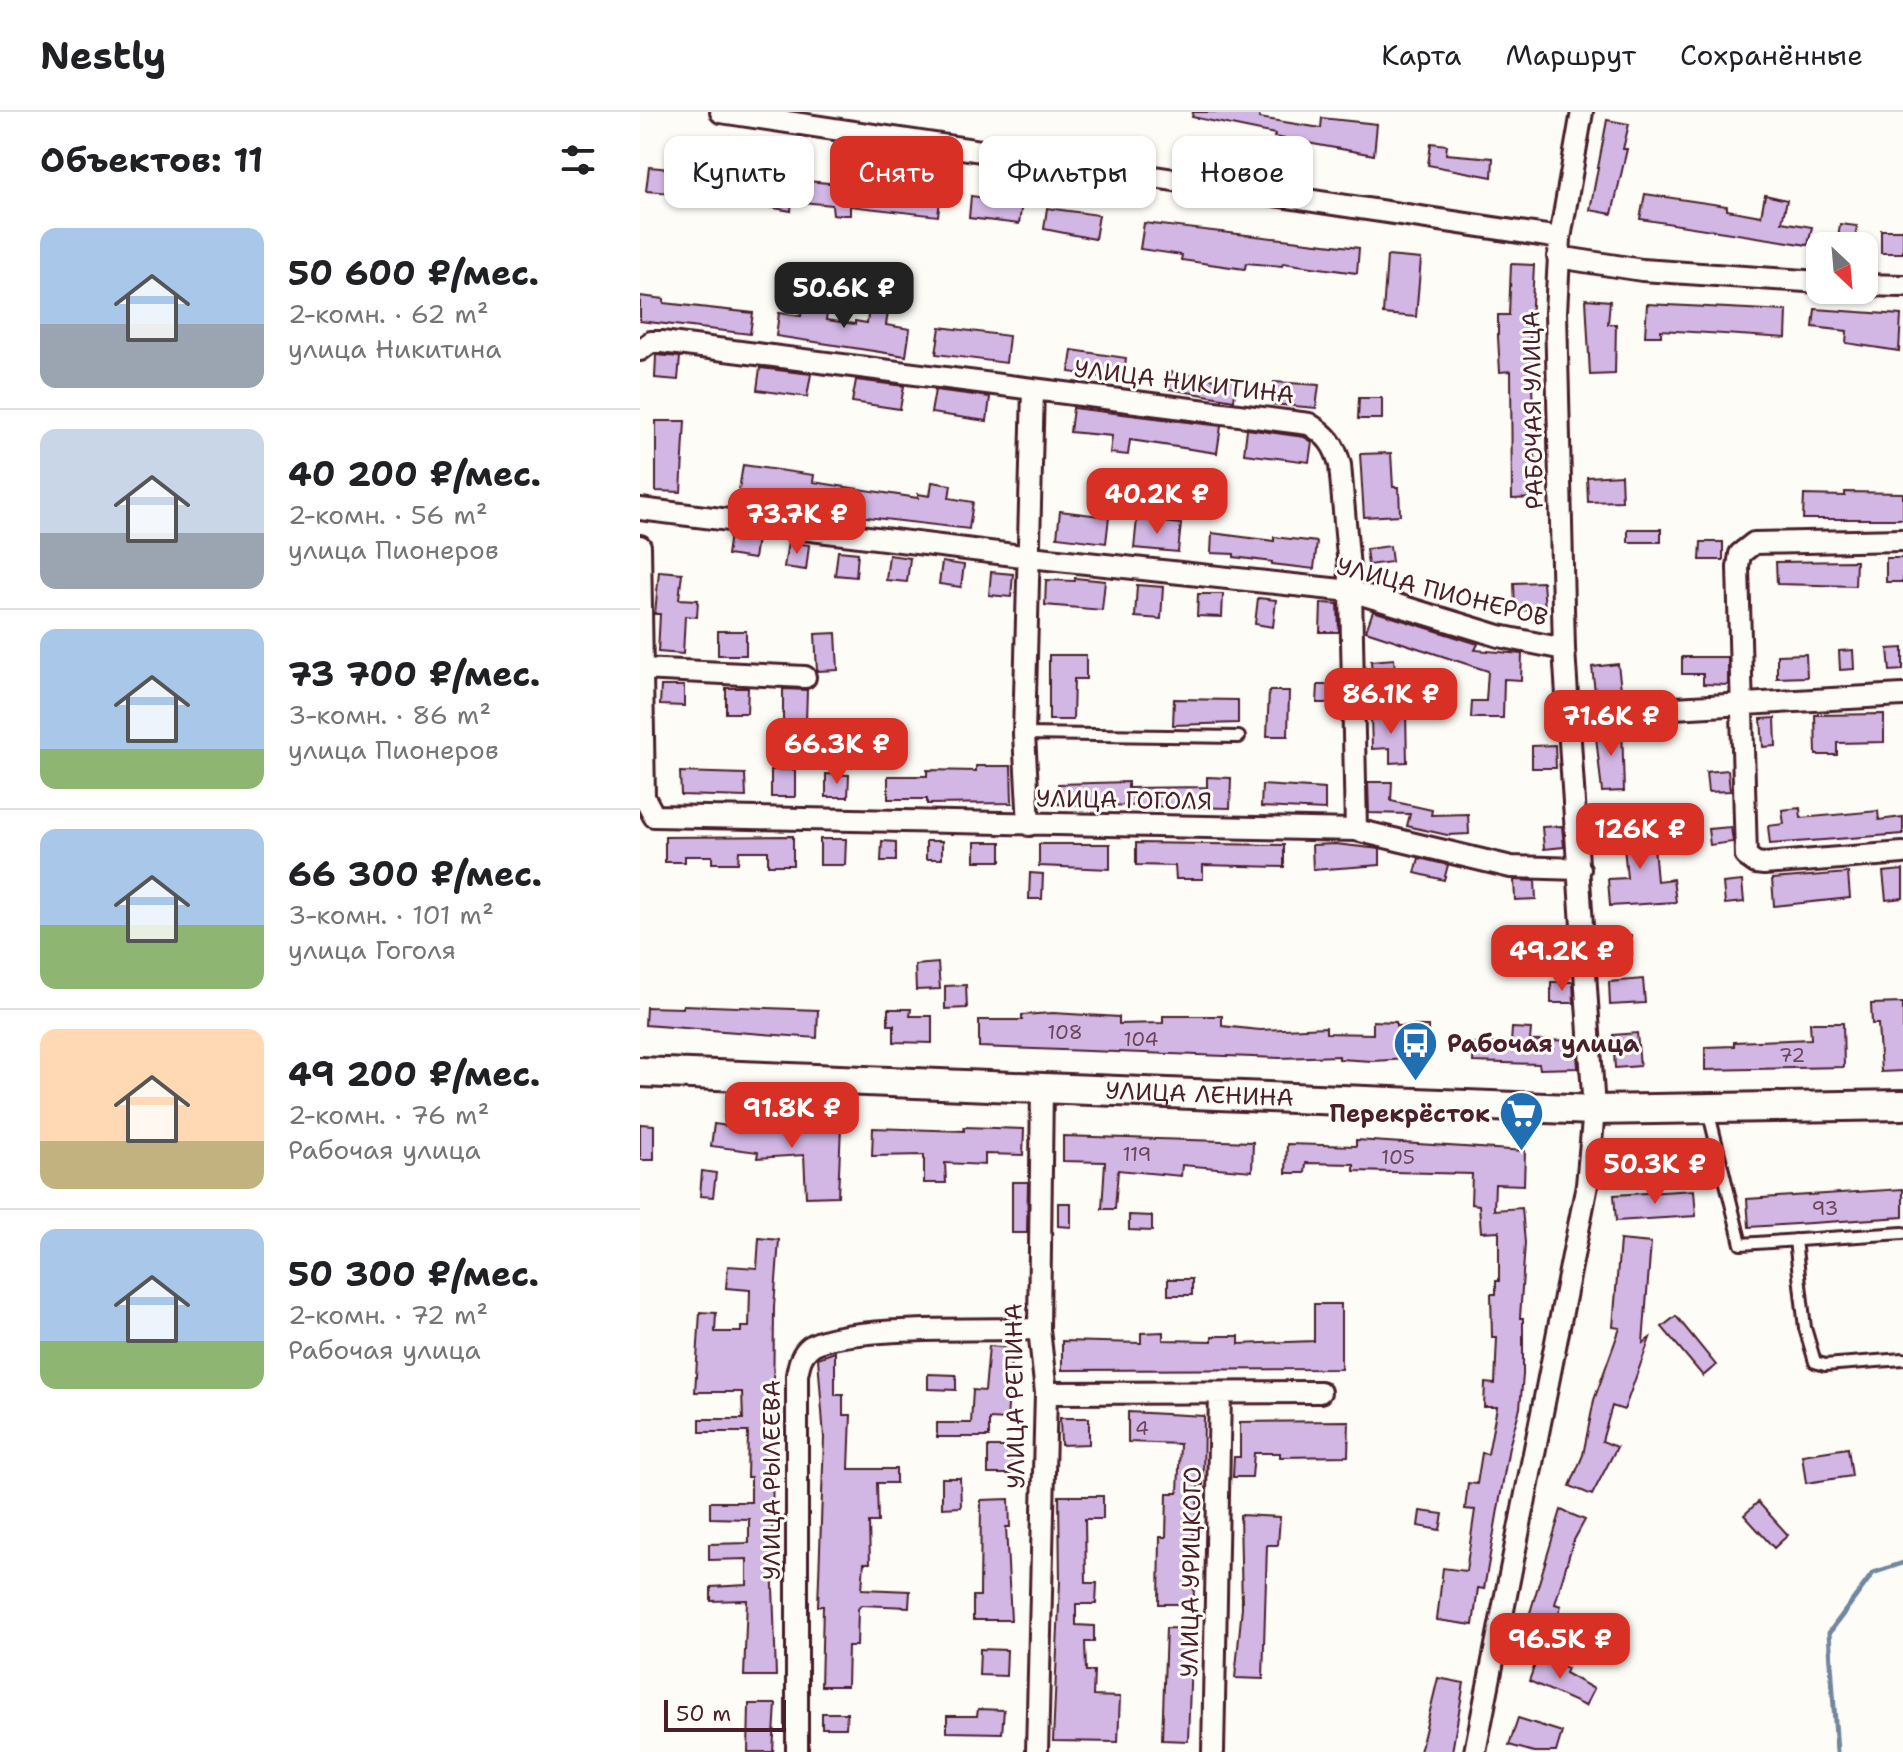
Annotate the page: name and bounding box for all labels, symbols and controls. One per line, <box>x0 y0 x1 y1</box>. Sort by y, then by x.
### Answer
text: Nestly <box>40 30 166 81</box>
text: Карта <box>1381 36 1461 74</box>
text: Маршрут <box>1505 36 1636 74</box>
text: Сохранённые <box>1680 36 1863 74</box>
chip: Купить <box>664 136 814 208</box>
chip: Снять <box>830 136 963 208</box>
chip: Фильтры <box>979 136 1156 208</box>
chip: Новое <box>1172 136 1313 208</box>
text: Объектов: 11 <box>40 137 263 183</box>
icon: filters <box>556 138 600 182</box>
north arrow <box>1806 232 1878 304</box>
map controls <box>1806 232 1878 304</box>
text: 50 600 ₽/мес. <box>288 250 539 296</box>
icon: home <box>104 260 200 356</box>
pin: 50.6K ₽ <box>770 262 918 330</box>
text: 50.6K ₽ <box>793 270 895 305</box>
text: 2-комн. · 62 m² <box>288 296 489 331</box>
street label: РАБОЧАЯ УЛИЦА <box>1515 310 1551 510</box>
text: улица Никитина <box>288 331 501 366</box>
street label: УЛИЦА НИКИТИНА <box>1072 353 1296 411</box>
text: 40 200 ₽/мес. <box>288 451 541 497</box>
icon: home <box>104 461 200 557</box>
pin: 40.2K ₽ <box>1083 468 1231 536</box>
text: 40.2K ₽ <box>1105 476 1209 511</box>
pin: 73.7K ₽ <box>723 488 871 556</box>
text: 73.7K ₽ <box>746 496 848 531</box>
text: 2-комн. · 56 m² <box>288 497 488 532</box>
text: улица Пионеров <box>288 532 499 567</box>
street label: УЛИЦА ПИОНЕРОВ <box>1333 550 1551 634</box>
text: 73 700 ₽/мес. <box>288 651 540 697</box>
icon: home <box>104 661 200 757</box>
pin: 86.1K ₽ <box>1317 668 1465 736</box>
text: 86.1K ₽ <box>1342 676 1440 711</box>
pin: 71.6K ₽ <box>1537 690 1685 758</box>
text: 3-комн. · 86 m² <box>288 697 491 732</box>
text: 71.6K ₽ <box>1562 698 1660 733</box>
pin: 66.3K ₽ <box>763 718 911 786</box>
text: 66.3K ₽ <box>784 726 890 761</box>
text: улица Пионеров <box>288 732 499 767</box>
street label: УЛИЦА ГОГОЛЯ <box>1036 782 1212 818</box>
pin: 126K ₽ <box>1575 803 1705 871</box>
text: 126K ₽ <box>1594 811 1686 846</box>
text: 66 300 ₽/мес. <box>288 851 542 897</box>
icon: home <box>104 861 200 957</box>
text: 3-комн. · 101 m² <box>288 897 494 932</box>
pin: 49.2K ₽ <box>1488 925 1636 993</box>
text: улица Гоголя <box>288 932 456 967</box>
text: 49.2K ₽ <box>1509 933 1615 968</box>
house number: 108 <box>1047 1019 1083 1045</box>
bus stop icon: Рабочая улица <box>1392 1020 1440 1083</box>
house number: 104 <box>1123 1026 1159 1052</box>
place label: Рабочая улица <box>1447 1028 1640 1060</box>
house number: 72 <box>1779 1042 1805 1068</box>
text: 49 200 ₽/мес. <box>288 1051 540 1097</box>
icon: home <box>104 1061 200 1157</box>
street label: УЛИЦА ЛЕНИНА <box>1105 1075 1294 1114</box>
pin: 91.8K ₽ <box>718 1082 866 1150</box>
text: 91.8K ₽ <box>743 1090 841 1125</box>
supermarket icon: Перекрёсток <box>1497 1090 1545 1153</box>
text: 2-комн. · 76 m² <box>288 1097 489 1132</box>
place label: Перекрёсток <box>1329 1098 1490 1130</box>
text: Рабочая улица <box>288 1132 481 1167</box>
pin: 50.3K ₽ <box>1581 1138 1729 1206</box>
house number: 119 <box>1122 1141 1152 1167</box>
house number: 105 <box>1381 1144 1415 1170</box>
text: 50.3K ₽ <box>1604 1146 1706 1181</box>
house number: 93 <box>1811 1195 1839 1221</box>
text: 50 300 ₽/мес. <box>288 1251 539 1297</box>
icon: home <box>104 1261 200 1357</box>
text: 2-комн. · 72 m² <box>288 1297 488 1332</box>
street label: УЛИЦА РЕПИНА <box>997 1303 1033 1489</box>
text: Рабочая улица <box>288 1332 481 1367</box>
street label: УЛИЦА РЫЛЕЕВА <box>756 1380 788 1580</box>
house number: 4 <box>1135 1415 1149 1441</box>
street label: УЛИЦА УРИЦКОГО <box>1173 1466 1209 1678</box>
pin: 96.5K ₽ <box>1486 1613 1634 1681</box>
text: 96.5K ₽ <box>1508 1621 1612 1656</box>
scale bar <box>664 1696 786 1732</box>
text: 50 m <box>676 1699 731 1728</box>

